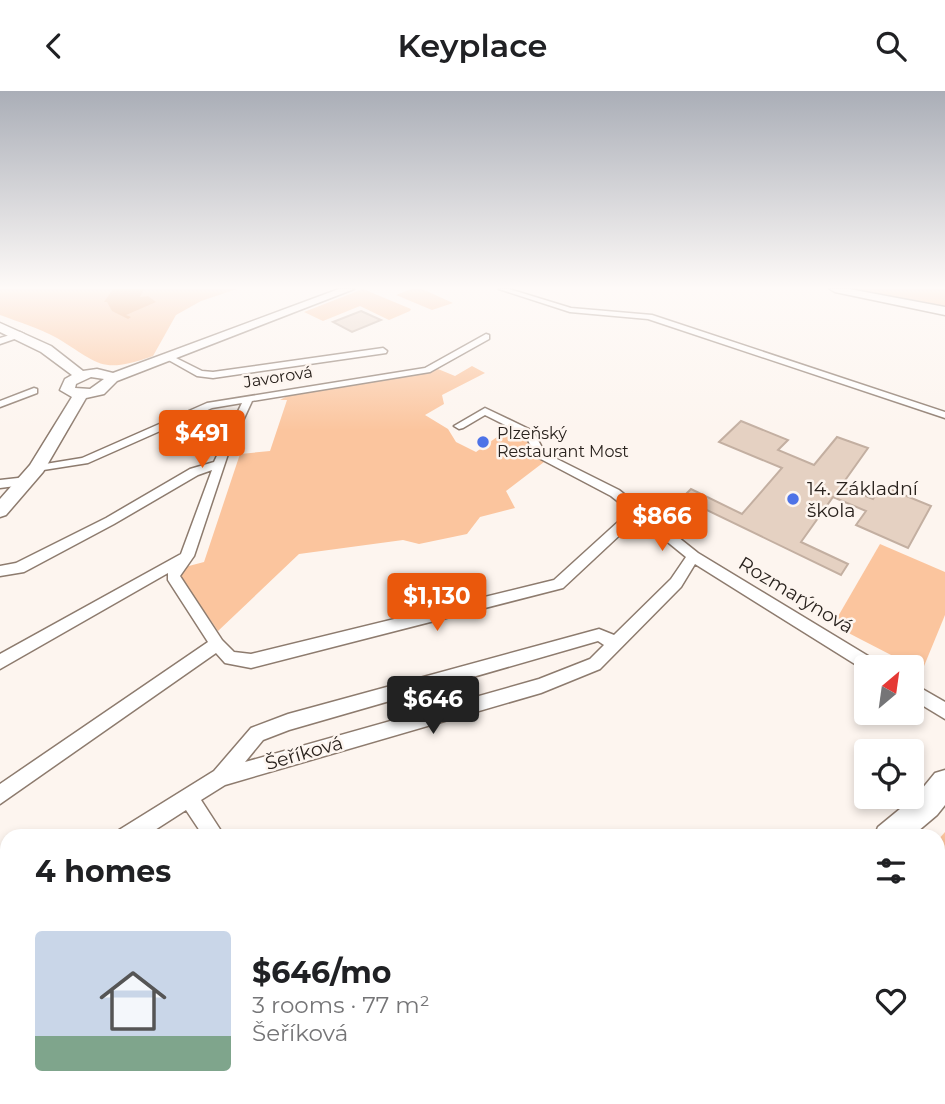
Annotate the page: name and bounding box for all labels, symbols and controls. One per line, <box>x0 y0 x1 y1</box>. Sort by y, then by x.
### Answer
text: Keyplace <box>398 26 547 65</box>
icon: back <box>35 27 73 65</box>
icon: search <box>872 27 910 65</box>
street label: Javorová <box>241 362 314 392</box>
pin: $491 <box>161 411 243 470</box>
text: $491 <box>175 419 229 447</box>
place label: Plzeňský Restaurant Most <box>497 424 629 461</box>
marker: Plzeňský Restaurant Most <box>475 434 491 450</box>
place label: 14. Základní škola <box>807 477 919 522</box>
marker: 14. Základní škola <box>785 491 801 507</box>
pin: $866 <box>621 493 703 553</box>
text: $866 <box>632 502 692 530</box>
street label: Rozmarýnová <box>734 552 858 638</box>
pin: $1,130 <box>380 573 494 633</box>
text: $1,130 <box>403 582 471 610</box>
north arrow <box>854 655 924 725</box>
map controls <box>854 655 924 809</box>
pin: $646 <box>392 677 474 736</box>
text: $646 <box>403 685 463 713</box>
street label: Šeříková <box>263 731 345 775</box>
button: locate <box>854 739 924 809</box>
icon: filters <box>872 852 910 890</box>
text: 4 homes <box>35 853 171 890</box>
text: $646/mo <box>252 954 391 991</box>
icon: home <box>91 959 175 1043</box>
icon: heart <box>872 982 910 1020</box>
text: 3 rooms · 77 m² <box>252 991 430 1019</box>
text: Šeříková <box>252 1019 348 1047</box>

